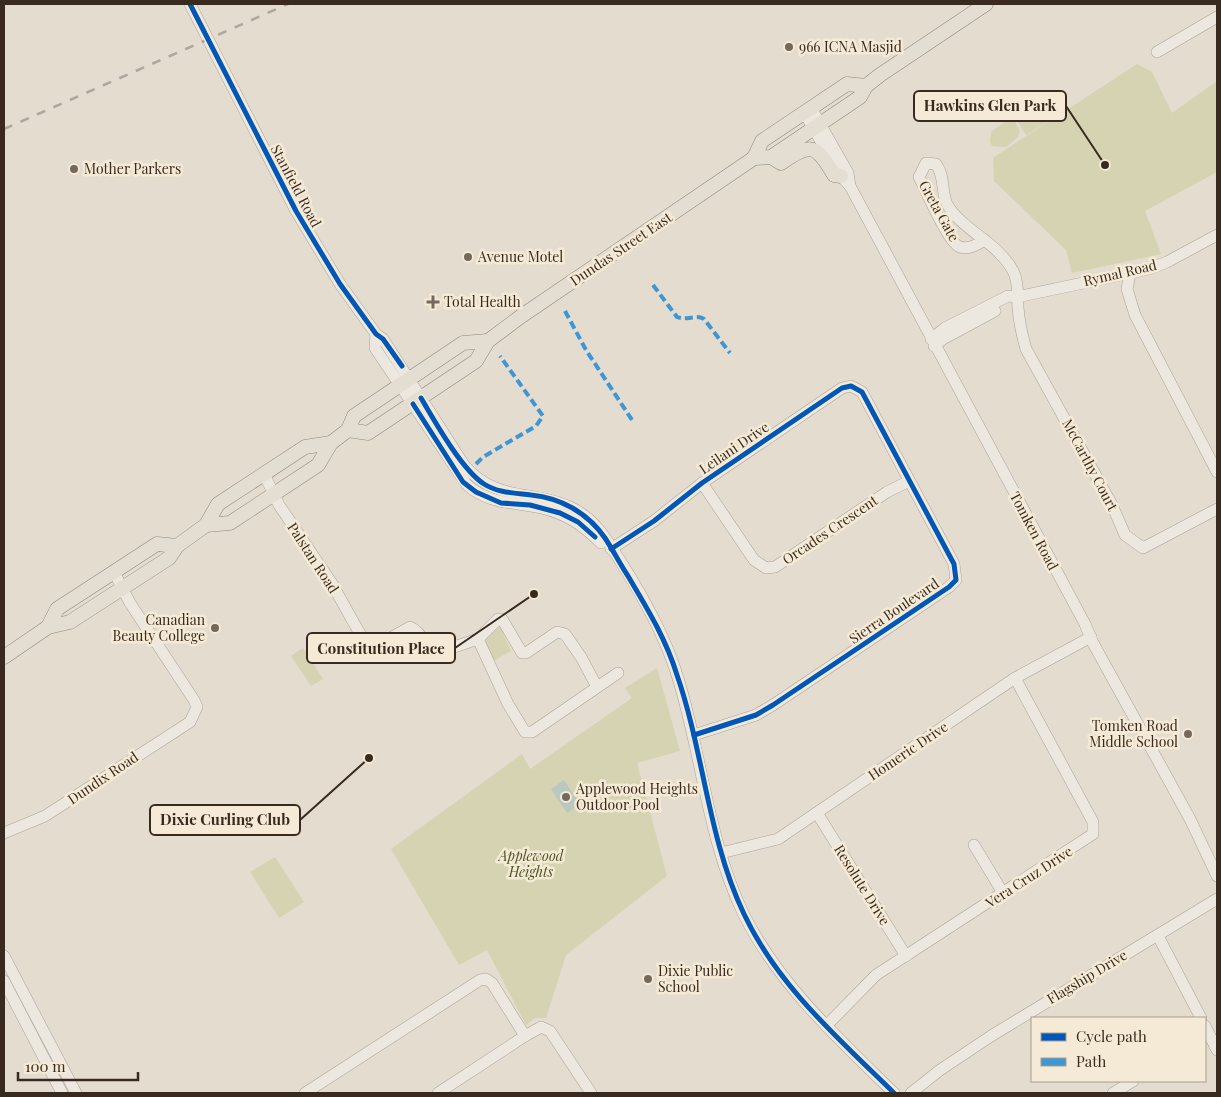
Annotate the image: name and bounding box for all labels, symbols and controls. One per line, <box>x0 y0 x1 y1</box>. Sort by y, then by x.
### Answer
place label: 966 ICNA Masjid <box>799 37 902 56</box>
marker: 966 ICNA Masjid <box>783 41 795 53</box>
callout: Hawkins Glen Park <box>914 91 1066 121</box>
text: Hawkins Glen Park <box>924 95 1056 115</box>
street label: Stanfield Road <box>267 141 326 230</box>
place label: Mother Parkers <box>84 159 181 178</box>
marker: Mother Parkers <box>68 163 80 175</box>
street label: Greta Gate <box>915 177 964 245</box>
street label: Dundas Street East <box>566 207 676 290</box>
place label: Avenue Motel <box>477 247 563 266</box>
marker: Avenue Motel <box>462 251 474 263</box>
street label: Rymal Road <box>1081 255 1158 290</box>
place label: Total Health <box>444 292 522 311</box>
marker: Total Health <box>426 295 440 309</box>
street label: McCarthy Court <box>1058 416 1123 515</box>
street label: Leilani Drive <box>695 417 772 478</box>
street label: Tomken Road <box>1006 488 1063 573</box>
street label: Orcades Crescent <box>778 490 882 569</box>
street label: Palstan Road <box>283 519 343 597</box>
street label: Sierra Boulevard <box>845 573 942 648</box>
place label: Canadian Beauty College <box>113 610 206 645</box>
marker: Canadian Beauty College <box>209 622 221 634</box>
callout: Constitution Place <box>307 633 455 663</box>
text: Constitution Place <box>317 638 445 658</box>
place label: Tomken Road Middle School <box>1089 716 1178 751</box>
street label: Homeric Drive <box>864 717 951 784</box>
marker: Tomken Road Middle School <box>1182 728 1194 740</box>
street label: Dundix Road <box>64 747 142 808</box>
place label: Applewood Heights Outdoor Pool <box>575 779 698 814</box>
marker: Applewood Heights Outdoor Pool <box>560 791 572 803</box>
callout: Dixie Curling Club <box>150 805 300 835</box>
text: Dixie Curling Club <box>160 809 290 829</box>
street label: Resolute Drive <box>830 841 895 929</box>
street label: Vera Cruz Drive <box>981 841 1076 912</box>
park label: Applewood Heights <box>497 846 564 881</box>
street label: Flagship Drive <box>1043 945 1130 1008</box>
place label: Dixie Public School <box>658 961 733 996</box>
marker: Dixie Public School <box>642 973 654 985</box>
legend <box>1031 1017 1206 1082</box>
text: Cycle path <box>1076 1026 1147 1046</box>
scale bar <box>18 1050 138 1082</box>
text: Path <box>1076 1051 1106 1071</box>
text: 100 m <box>25 1056 66 1076</box>

